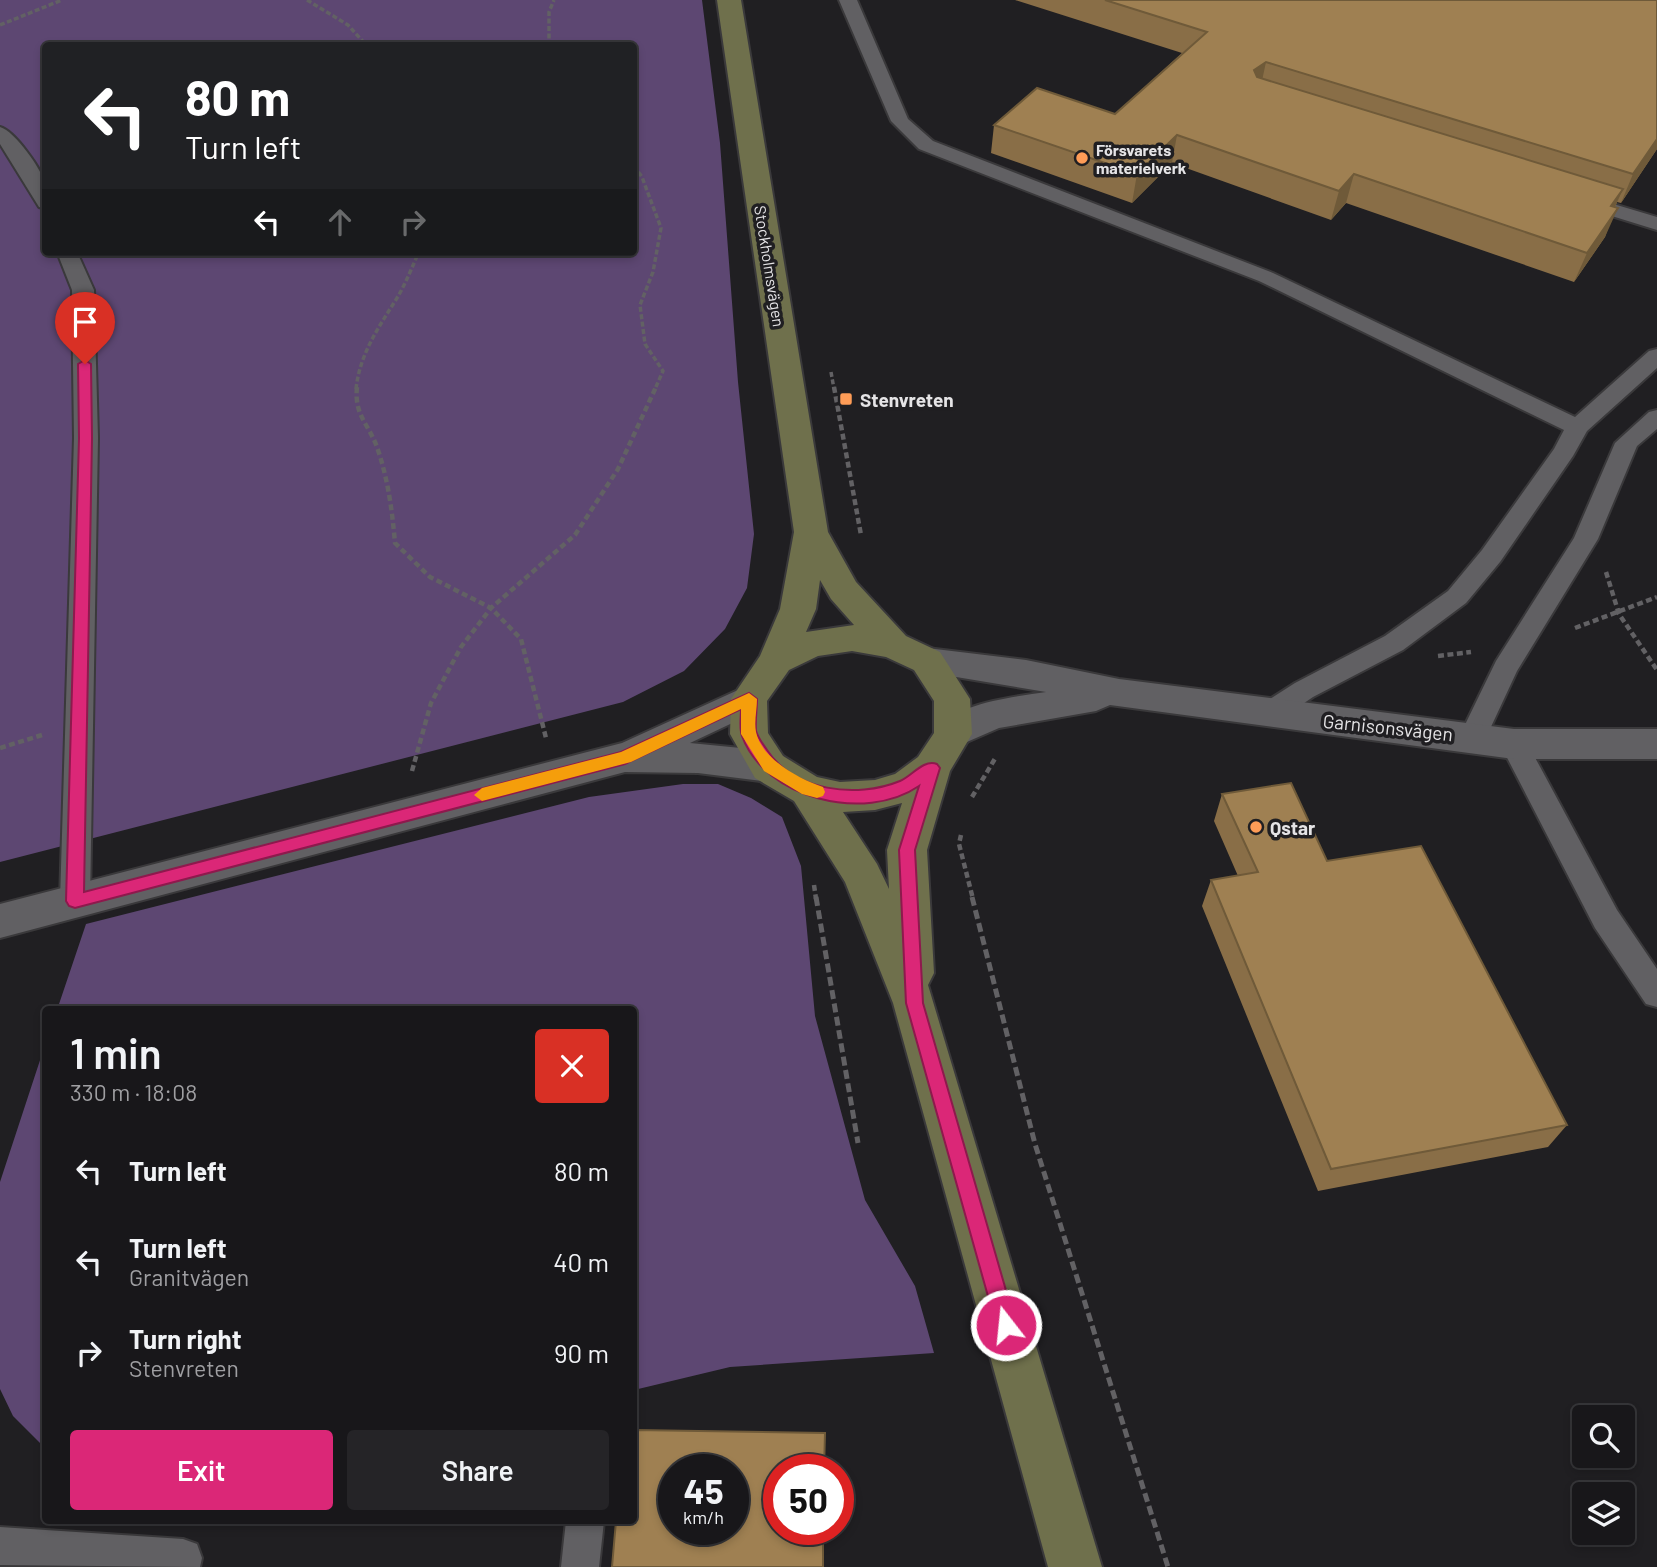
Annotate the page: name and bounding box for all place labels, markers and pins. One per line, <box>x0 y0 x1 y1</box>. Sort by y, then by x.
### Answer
place label: Försvarets materielverk <box>1096 140 1187 177</box>
marker: Försvarets materielverk <box>1074 150 1090 166</box>
pin <box>55 292 115 364</box>
place label: Stenvreten <box>860 388 954 411</box>
marker: Stenvreten <box>838 391 854 407</box>
place label: Qstar <box>1270 816 1316 839</box>
marker: Qstar <box>1248 819 1264 835</box>

